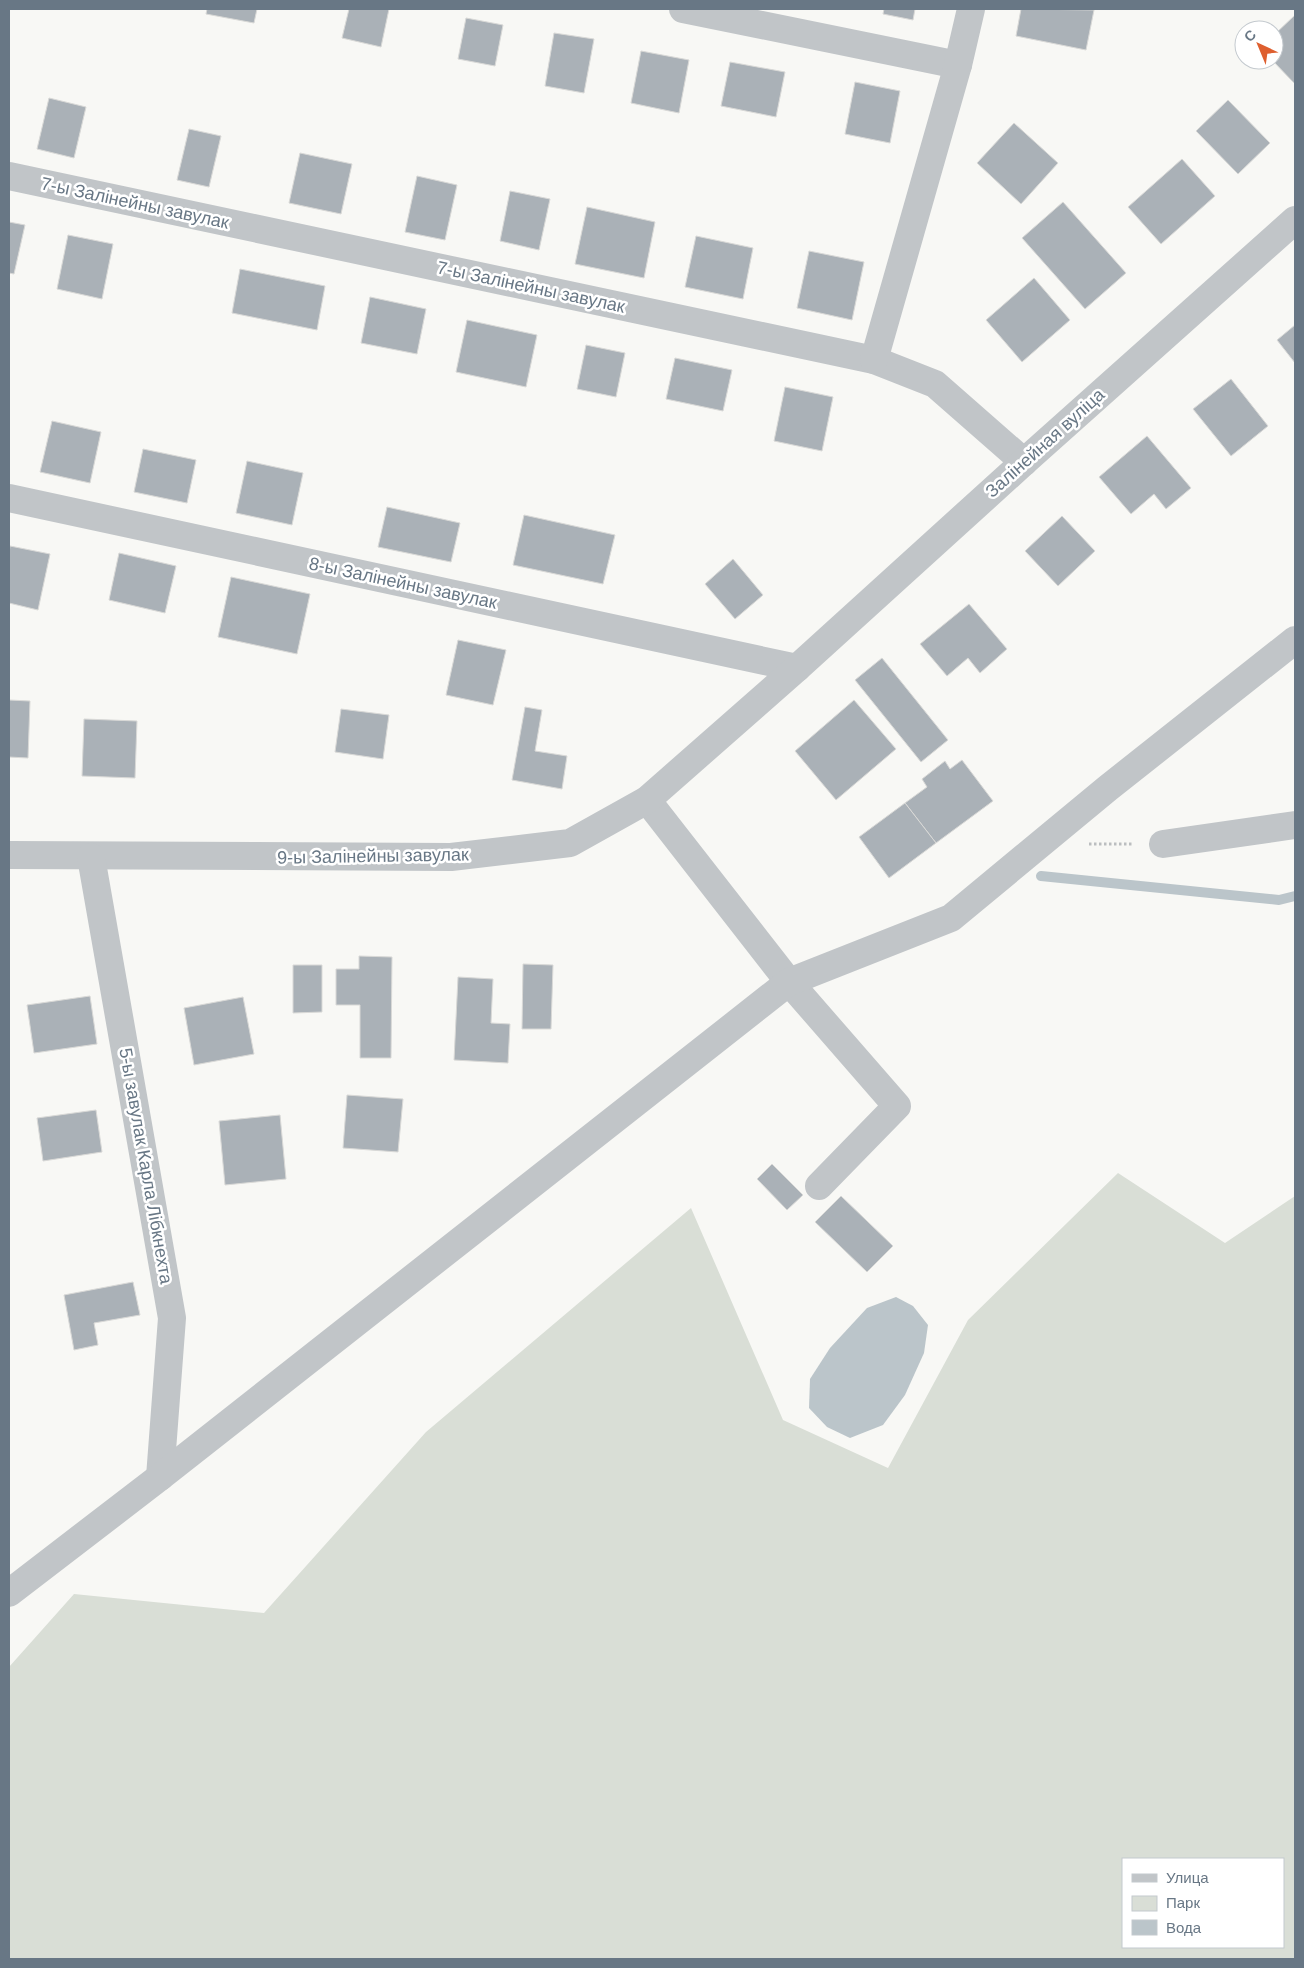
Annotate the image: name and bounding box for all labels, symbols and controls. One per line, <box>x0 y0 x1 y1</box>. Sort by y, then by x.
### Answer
north arrow <box>1234 20 1284 70</box>
text: С <box>1241 26 1259 45</box>
street label: 7-ы Залінейны завулак <box>39 173 231 233</box>
street label: 7-ы Залінейны завулак <box>435 257 627 317</box>
street label: Залінейная вуліца <box>982 384 1109 502</box>
street label: 8-ы Залінейны завулак <box>307 553 499 613</box>
street label: 9-ы Залінейны завулак <box>277 844 469 868</box>
street label: 5-ы завулак Карла Лібкнехта <box>115 1046 177 1286</box>
legend <box>1122 1858 1284 1948</box>
text: Улица <box>1166 1869 1209 1886</box>
text: Парк <box>1166 1894 1200 1911</box>
text: Вода <box>1166 1919 1202 1936</box>

